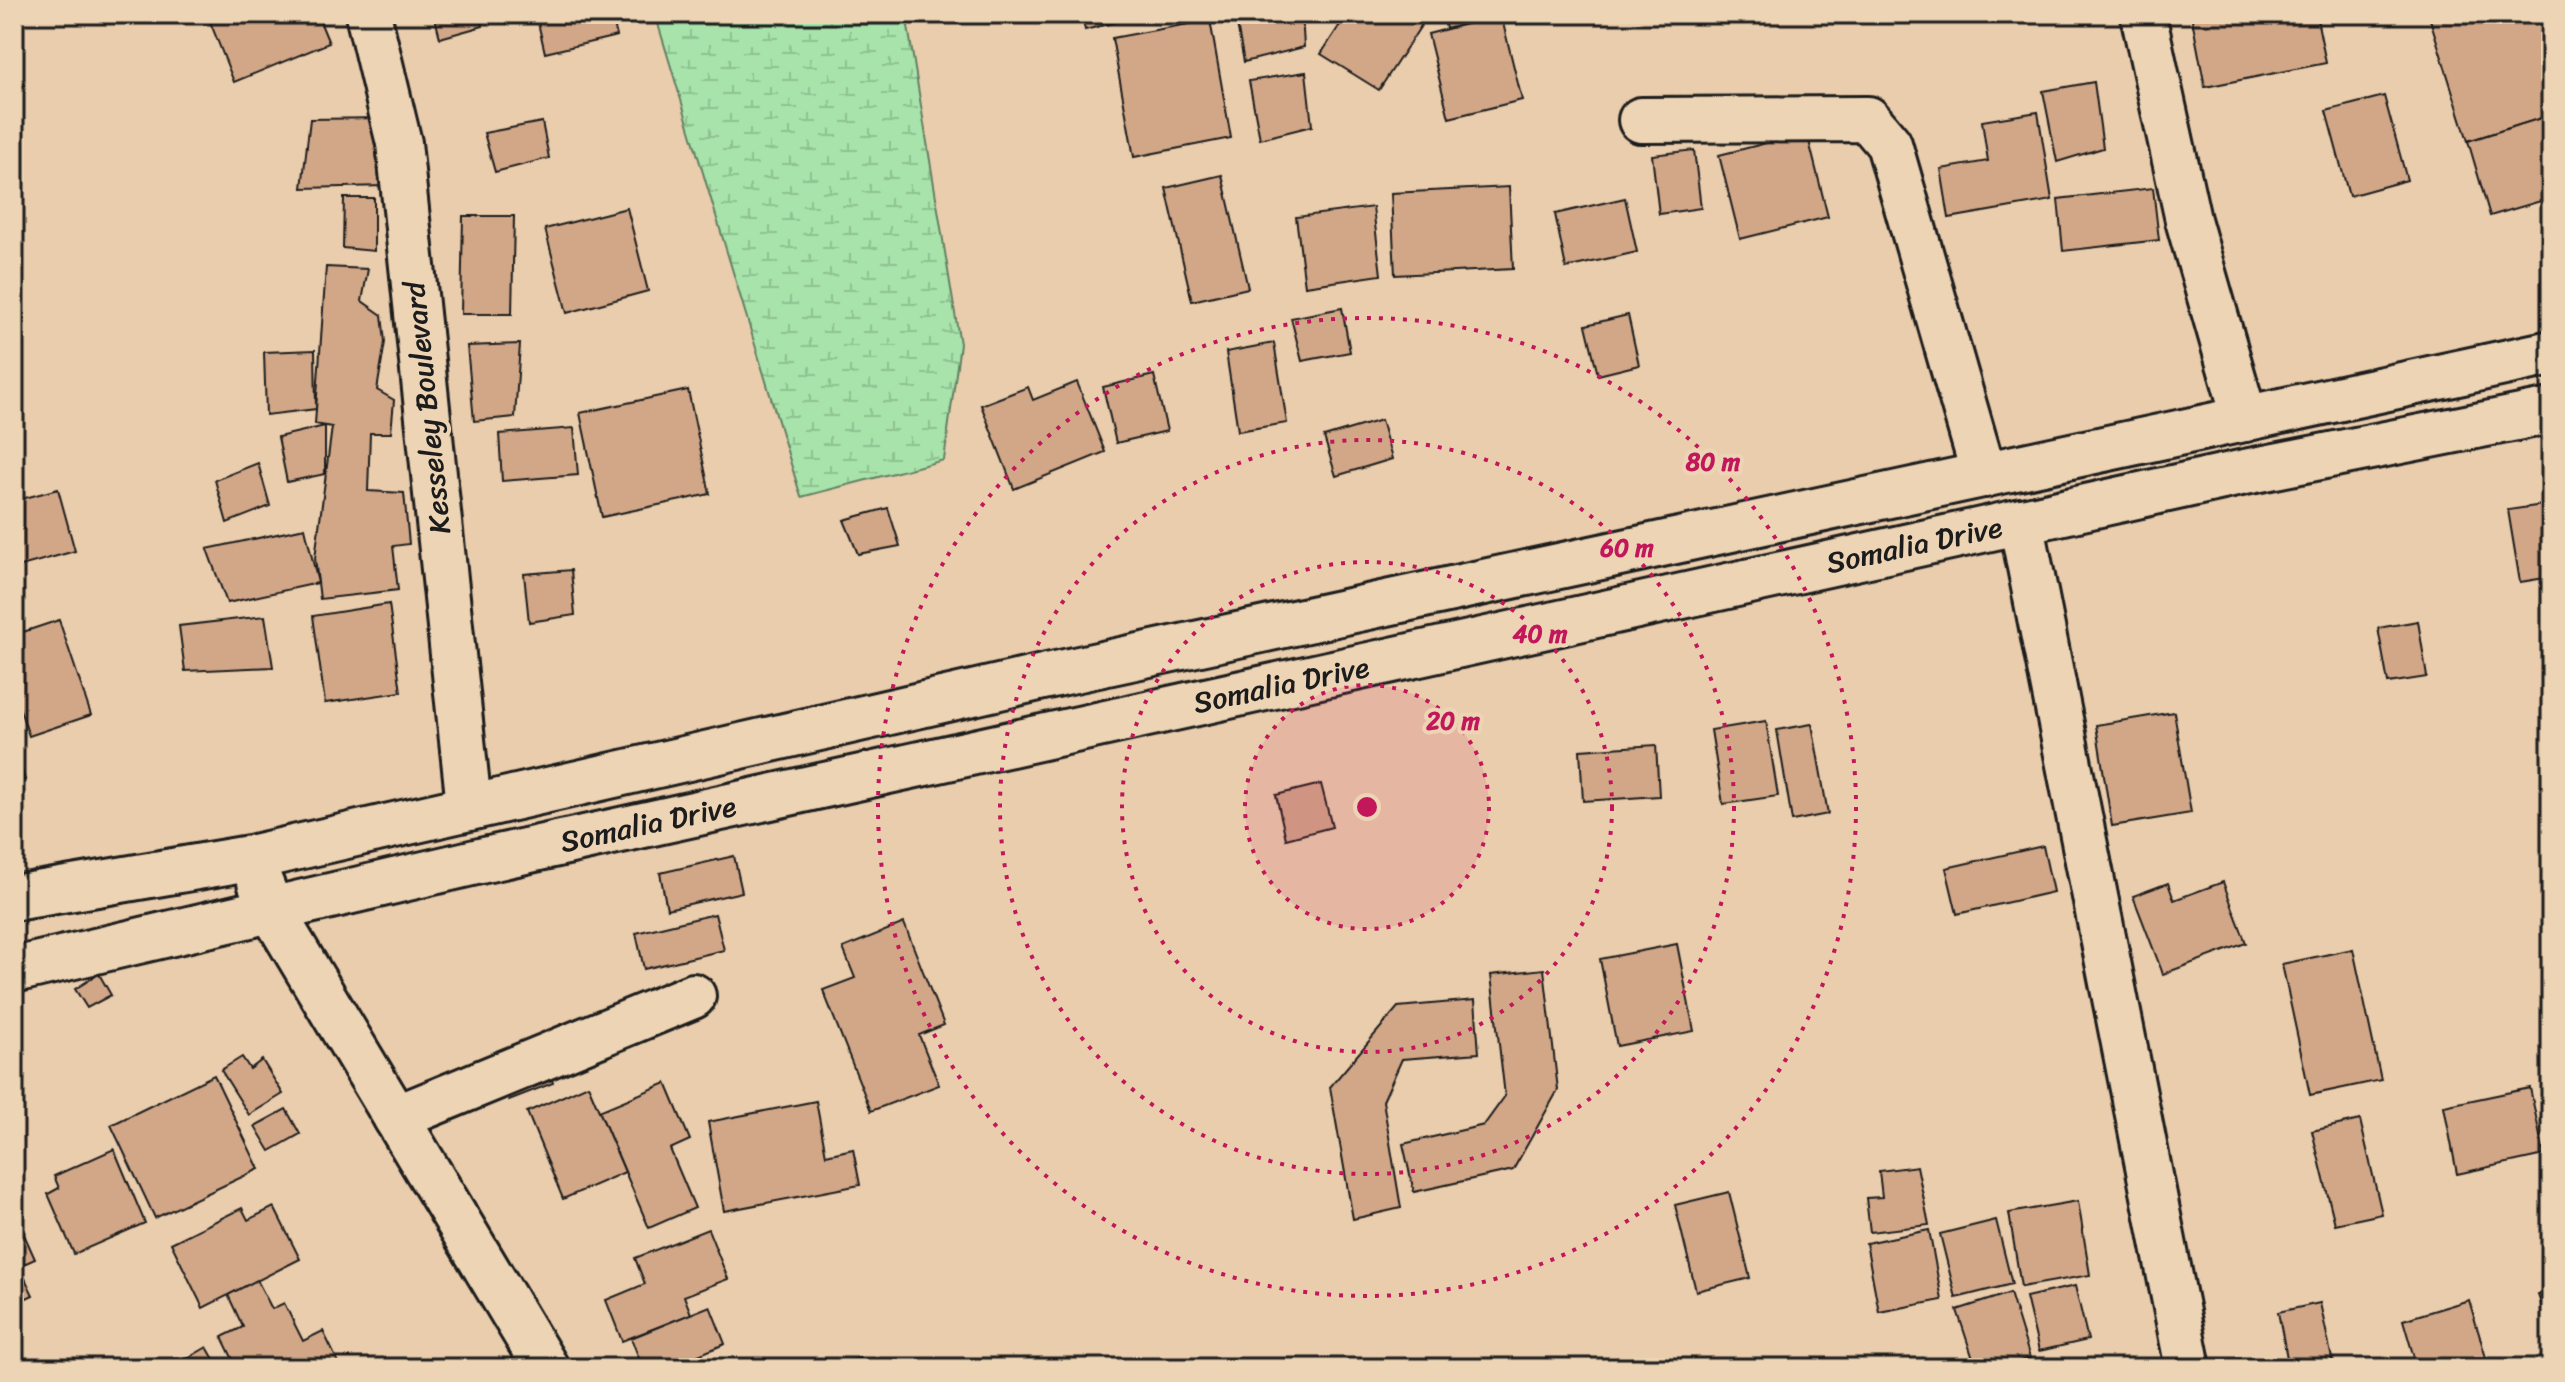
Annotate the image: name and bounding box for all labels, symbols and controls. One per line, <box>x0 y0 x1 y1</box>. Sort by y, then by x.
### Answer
street label: Kesseley Boulevard <box>387 277 467 537</box>
text: 80 m <box>1685 441 1741 483</box>
street label: Somalia Drive <box>1821 500 2007 590</box>
text: 60 m <box>1599 527 1654 569</box>
text: 40 m <box>1513 613 1568 655</box>
street label: Somalia Drive <box>1188 640 1374 730</box>
text: 20 m <box>1425 700 1480 742</box>
street label: Somalia Drive <box>555 779 741 869</box>
centre of rings <box>1353 793 1381 821</box>

